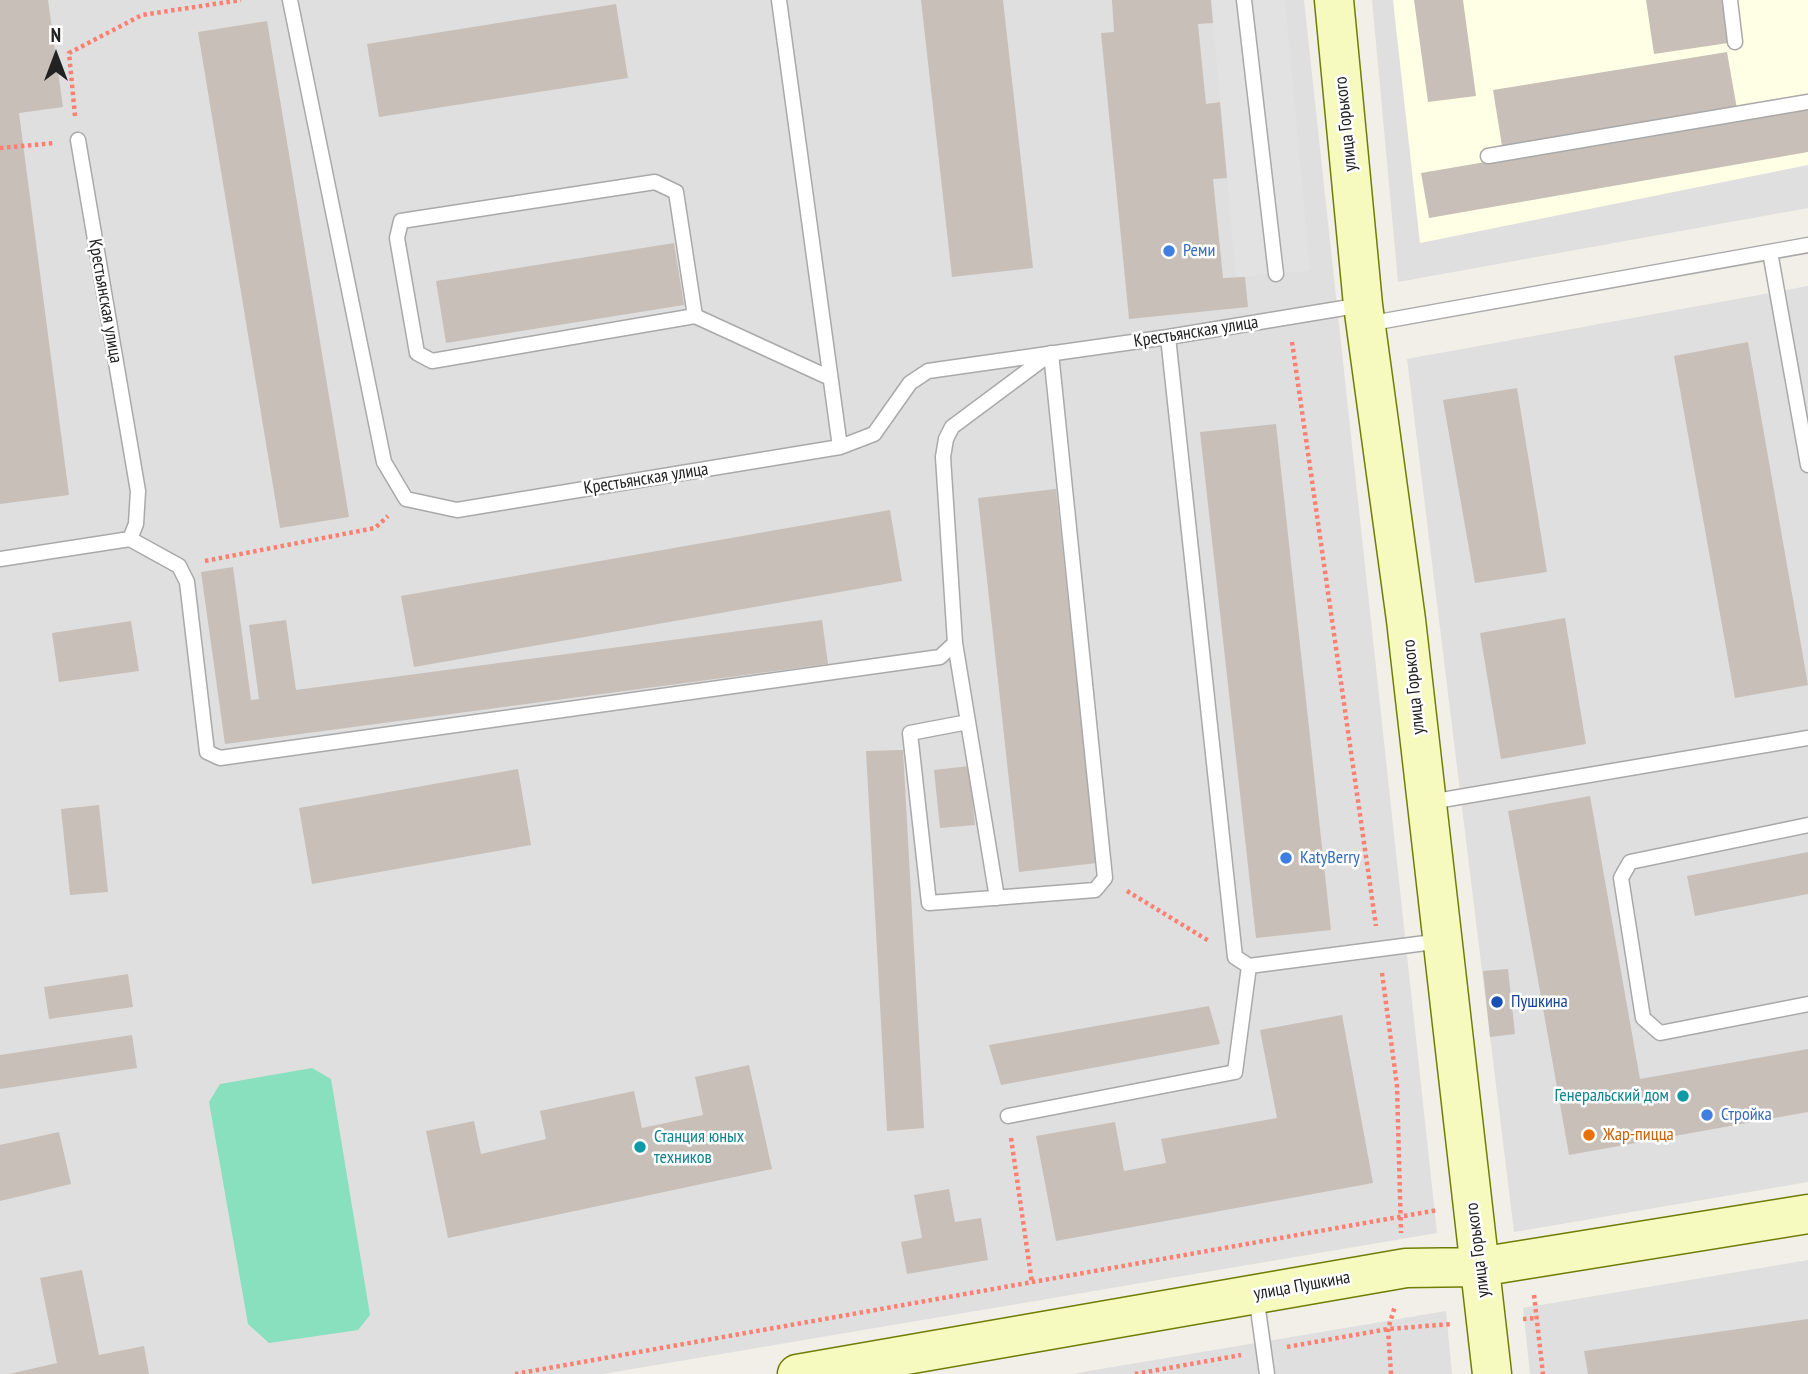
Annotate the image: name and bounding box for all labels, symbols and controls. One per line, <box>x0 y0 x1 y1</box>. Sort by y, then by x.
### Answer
north arrow <box>21 21 91 91</box>
text: N <box>51 23 61 47</box>
street label: улица Горького <box>1330 75 1362 173</box>
street label: Крестьянская улица <box>83 237 127 365</box>
place label: Реми <box>1183 240 1215 262</box>
marker: Реми <box>1161 243 1177 259</box>
street label: Крестьянская улица <box>1132 311 1260 353</box>
street label: Крестьянская улица <box>582 458 710 500</box>
street label: улица Горького <box>1398 638 1430 736</box>
place label: KatyBerry <box>1300 847 1360 869</box>
marker: KatyBerry <box>1278 850 1294 866</box>
place label: Пушкина <box>1511 991 1568 1013</box>
marker: Пушкина <box>1489 994 1505 1010</box>
place label: Генеральский дом <box>1554 1085 1669 1107</box>
marker: Генеральский дом <box>1675 1088 1691 1104</box>
place label: Стройка <box>1721 1104 1772 1126</box>
marker: Стройка <box>1699 1107 1715 1123</box>
place label: Жар-пицца <box>1603 1124 1674 1146</box>
place label: Станция юных техников <box>654 1126 744 1168</box>
marker: Жар-пицца <box>1581 1127 1597 1143</box>
marker: Станция юных техников <box>632 1139 648 1155</box>
street label: улица Горького <box>1461 1201 1495 1299</box>
street label: улица Пушкина <box>1252 1267 1352 1305</box>

